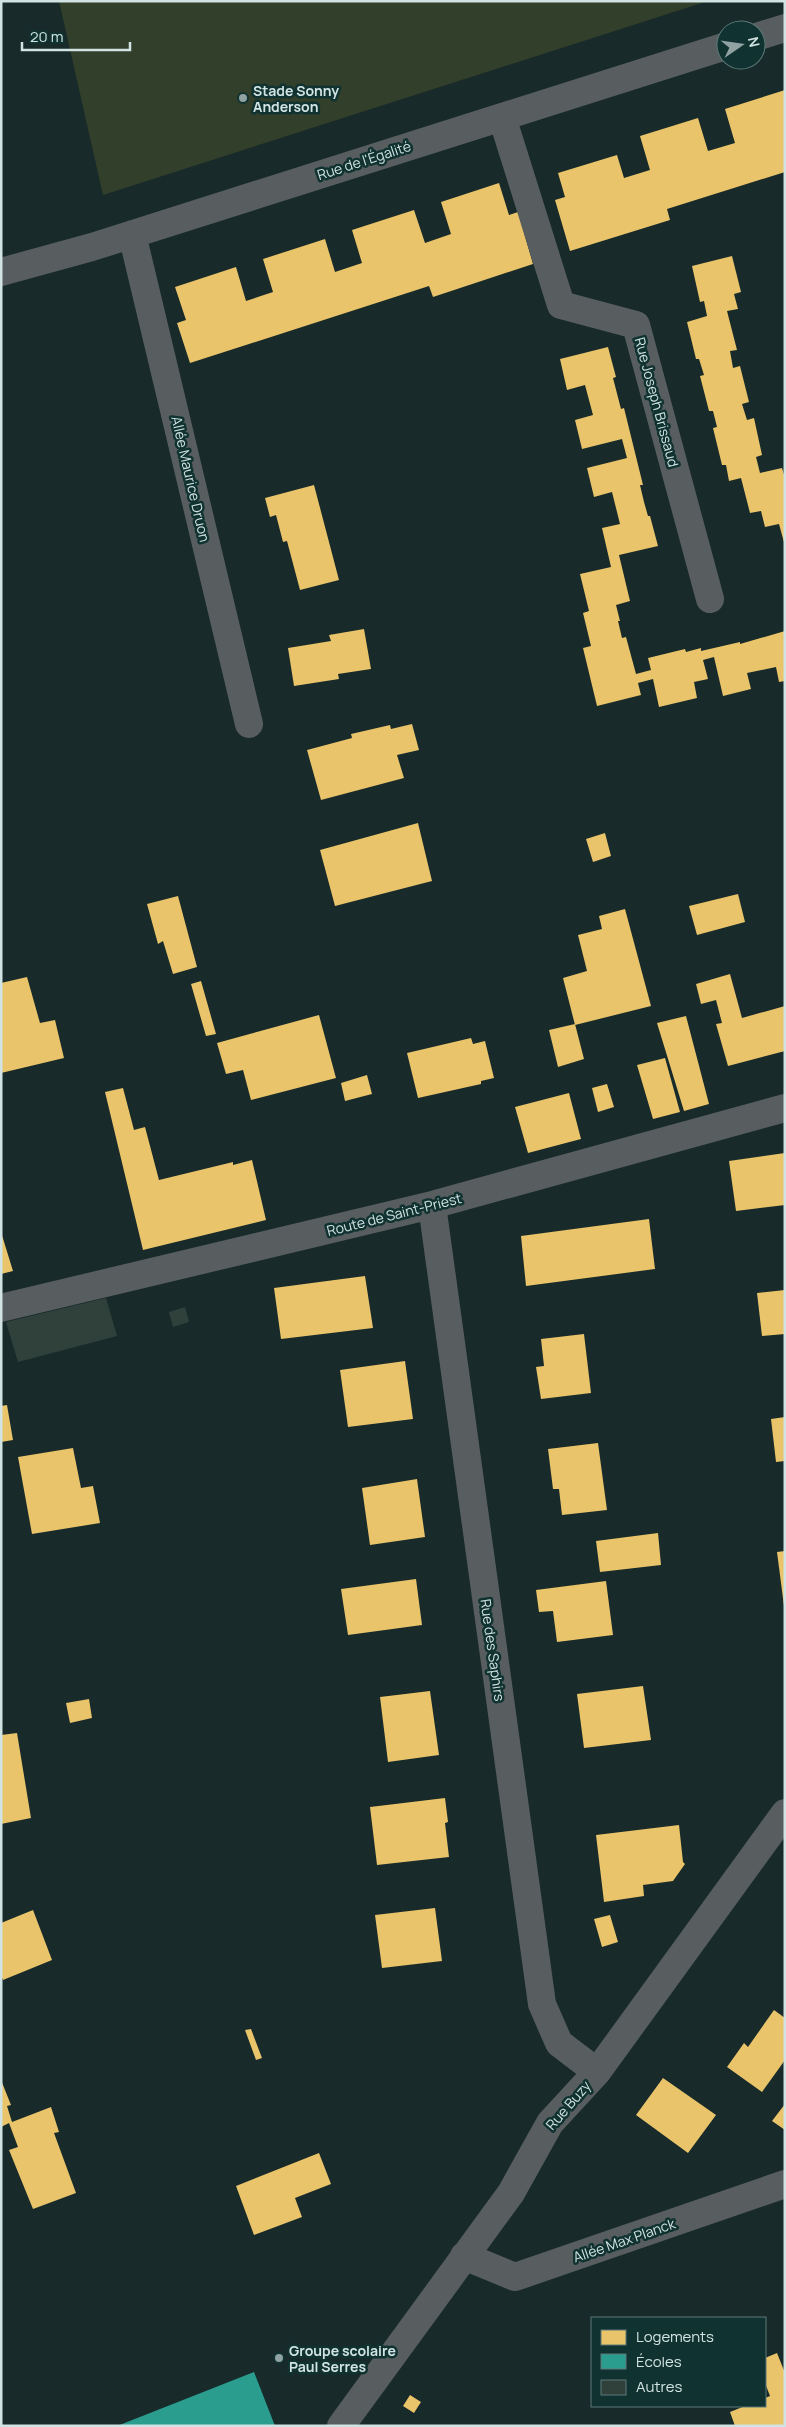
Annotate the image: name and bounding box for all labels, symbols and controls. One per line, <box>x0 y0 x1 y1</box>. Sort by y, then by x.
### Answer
scale bar <box>22 20 130 52</box>
north arrow <box>716 20 766 70</box>
text: 20 m <box>30 26 63 47</box>
text: N <box>744 35 765 49</box>
place label: Stade Sonny Anderson <box>253 81 339 116</box>
marker: Stade Sonny Anderson <box>237 92 249 104</box>
street label: Rue de l'Égalité <box>315 136 413 184</box>
street label: Rue Joseph Brissaud <box>631 335 683 469</box>
street label: Allée Maurice Druon <box>167 414 215 544</box>
street label: Route de Saint-Priest <box>325 1188 464 1240</box>
street label: Rue des Saphirs <box>476 1598 510 1702</box>
street label: Rue Buzy <box>541 2076 595 2134</box>
street label: Allée Max Planck <box>570 2213 679 2266</box>
legend <box>591 2317 766 2407</box>
text: Logements <box>636 2326 714 2347</box>
place label: Groupe scolaire Paul Serres <box>289 2341 396 2376</box>
text: Écoles <box>636 2351 682 2372</box>
marker: Groupe scolaire Paul Serres <box>273 2352 285 2364</box>
text: Autres <box>636 2376 682 2397</box>

